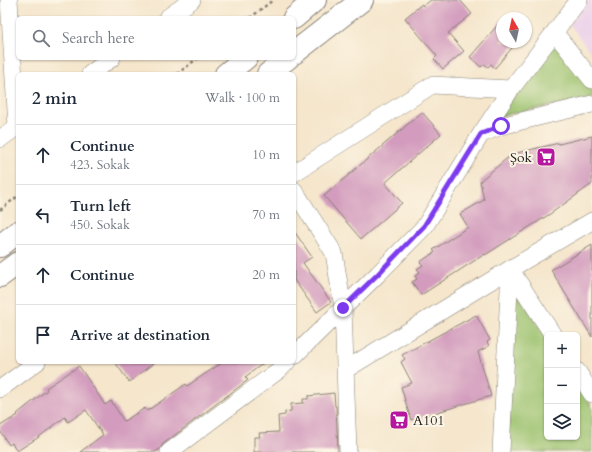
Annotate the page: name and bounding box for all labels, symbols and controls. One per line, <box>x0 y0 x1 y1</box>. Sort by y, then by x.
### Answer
north arrow <box>496 12 532 48</box>
search box <box>16 16 296 60</box>
icon: search <box>30 27 52 49</box>
text: Search here <box>62 28 135 48</box>
text: 2 min <box>32 87 77 110</box>
text: Walk · 100 m <box>205 89 280 107</box>
route start <box>492 117 510 135</box>
text: Continue <box>70 136 135 156</box>
icon: ahead <box>32 144 54 166</box>
text: 10 m <box>252 146 280 164</box>
supermarket icon: Şok <box>535 146 557 168</box>
place label: Şok <box>510 148 533 167</box>
text: 423. Sokak <box>70 156 130 174</box>
text: Turn left <box>70 196 131 216</box>
icon: left <box>32 204 54 226</box>
text: 70 m <box>252 206 280 224</box>
text: 450. Sokak <box>70 216 130 234</box>
icon: ahead <box>32 264 54 286</box>
text: Continue <box>70 265 135 285</box>
text: 20 m <box>252 266 280 284</box>
route end <box>334 299 352 317</box>
icon: arrive <box>32 324 54 346</box>
text: Arrive at destination <box>70 325 210 345</box>
map controls <box>544 332 580 440</box>
button: + <box>544 332 580 368</box>
button: − <box>544 368 580 404</box>
button: layers <box>544 404 580 440</box>
supermarket icon: A101 <box>388 409 410 431</box>
place label: A101 <box>413 411 444 430</box>

